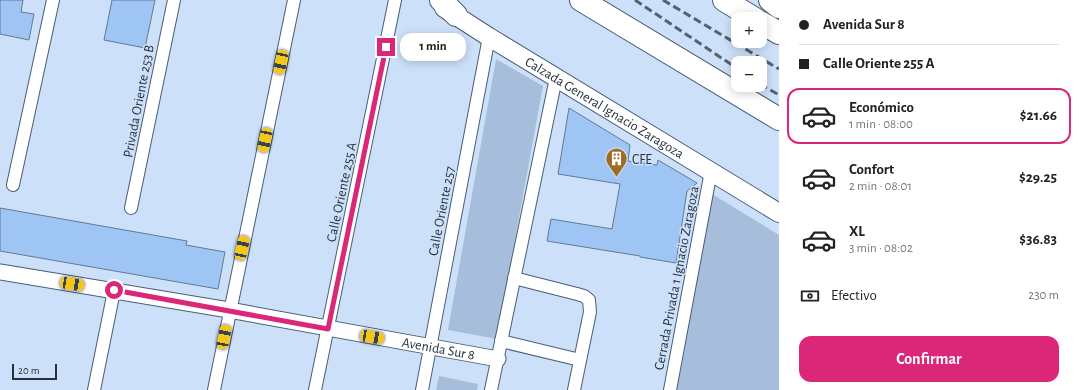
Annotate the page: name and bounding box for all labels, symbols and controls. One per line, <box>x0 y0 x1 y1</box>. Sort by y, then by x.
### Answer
map controls <box>731 12 767 92</box>
button: + <box>731 12 767 48</box>
text: Avenida Sur 8 <box>823 17 905 32</box>
callout: 1 min <box>400 33 466 61</box>
route end <box>377 38 395 56</box>
text: 1 min <box>419 40 447 53</box>
street label: Privada Oriente 253 B <box>121 44 157 159</box>
car <box>273 49 289 75</box>
street label: Calzada General Ignacio Zaragoza <box>523 55 686 162</box>
button: − <box>731 56 767 92</box>
text: Calle Oriente 255 A <box>823 56 935 71</box>
icon: car <box>801 98 837 134</box>
text: Económico <box>849 100 914 115</box>
text: $21.66 <box>1020 108 1057 123</box>
text: 1 min · 08:00 <box>849 118 913 131</box>
car <box>257 127 273 153</box>
street label: Calle Oriente 255 A <box>325 141 359 243</box>
building icon: CFE <box>604 146 630 179</box>
place label: CFE <box>632 153 652 167</box>
icon: car <box>801 160 837 196</box>
text: Confort <box>849 162 894 177</box>
street label: Calle Oriente 257 <box>426 165 458 257</box>
text: $29.25 <box>1019 170 1057 185</box>
text: 2 min · 08:01 <box>849 180 912 193</box>
street label: Cerrada Privada 1 Ignacio Zaragoza <box>652 184 702 371</box>
icon: car <box>801 222 837 258</box>
text: XL <box>849 224 865 239</box>
text: $36.83 <box>1019 232 1057 247</box>
car <box>234 235 250 261</box>
text: 3 min · 08:02 <box>849 242 913 255</box>
car <box>59 276 85 292</box>
route start <box>105 281 123 299</box>
icon: cash <box>799 285 821 307</box>
text: Efectivo <box>831 288 877 303</box>
text: 230 m <box>1028 289 1059 302</box>
car <box>216 324 232 350</box>
car <box>359 329 385 345</box>
street label: Avenida Sur 8 <box>401 336 476 363</box>
button: Confirmar <box>799 336 1059 382</box>
scale bar <box>12 362 57 381</box>
text: 20 m <box>18 365 39 376</box>

